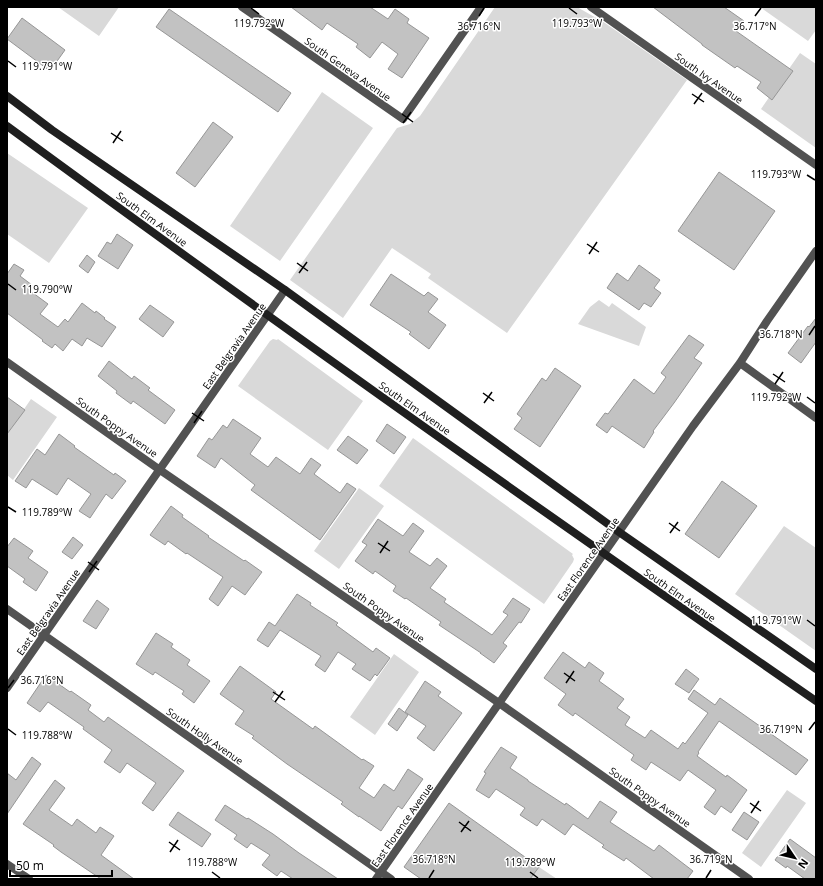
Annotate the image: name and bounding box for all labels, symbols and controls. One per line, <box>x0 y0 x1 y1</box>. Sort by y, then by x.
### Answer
text: 119.792°W <box>234 16 285 30</box>
text: 119.793°W <box>552 16 603 30</box>
text: 36.716°N <box>457 19 501 33</box>
text: 36.717°N <box>733 19 777 33</box>
street label: South Geneva Avenue <box>302 34 394 104</box>
street label: South Ivy Avenue <box>672 49 746 107</box>
text: 119.791°W <box>22 59 73 73</box>
text: 119.793°W <box>751 167 802 181</box>
street label: South Elm Avenue <box>114 188 191 250</box>
text: 119.790°W <box>22 282 73 296</box>
street label: East Belgravia Avenue <box>199 300 269 392</box>
text: 36.718°N <box>759 327 803 341</box>
street label: South Elm Avenue <box>376 378 454 438</box>
text: 119.792°W <box>751 390 802 404</box>
street label: South Poppy Avenue <box>73 394 161 461</box>
text: 119.789°W <box>22 505 73 519</box>
street label: East Florence Avenue <box>554 514 622 604</box>
street label: South Elm Avenue <box>641 565 719 625</box>
street label: East Belgravia Avenue <box>13 566 83 658</box>
street label: South Poppy Avenue <box>340 579 428 646</box>
text: 119.791°W <box>751 613 802 627</box>
text: 36.716°N <box>20 673 64 687</box>
street label: South Holly Avenue <box>164 704 247 768</box>
text: 36.719°N <box>759 722 803 736</box>
text: 119.788°W <box>22 728 73 742</box>
street label: South Poppy Avenue <box>606 764 694 831</box>
street label: East Florence Avenue <box>368 780 436 870</box>
north arrow <box>775 838 815 878</box>
scale bar <box>10 852 112 878</box>
text: 36.718°N <box>412 852 456 866</box>
text: 36.719°N <box>689 852 733 866</box>
text: 119.788°W <box>187 855 238 869</box>
text: 119.789°W <box>505 855 556 869</box>
text: N <box>795 856 812 872</box>
text: 50 m <box>16 857 44 874</box>

